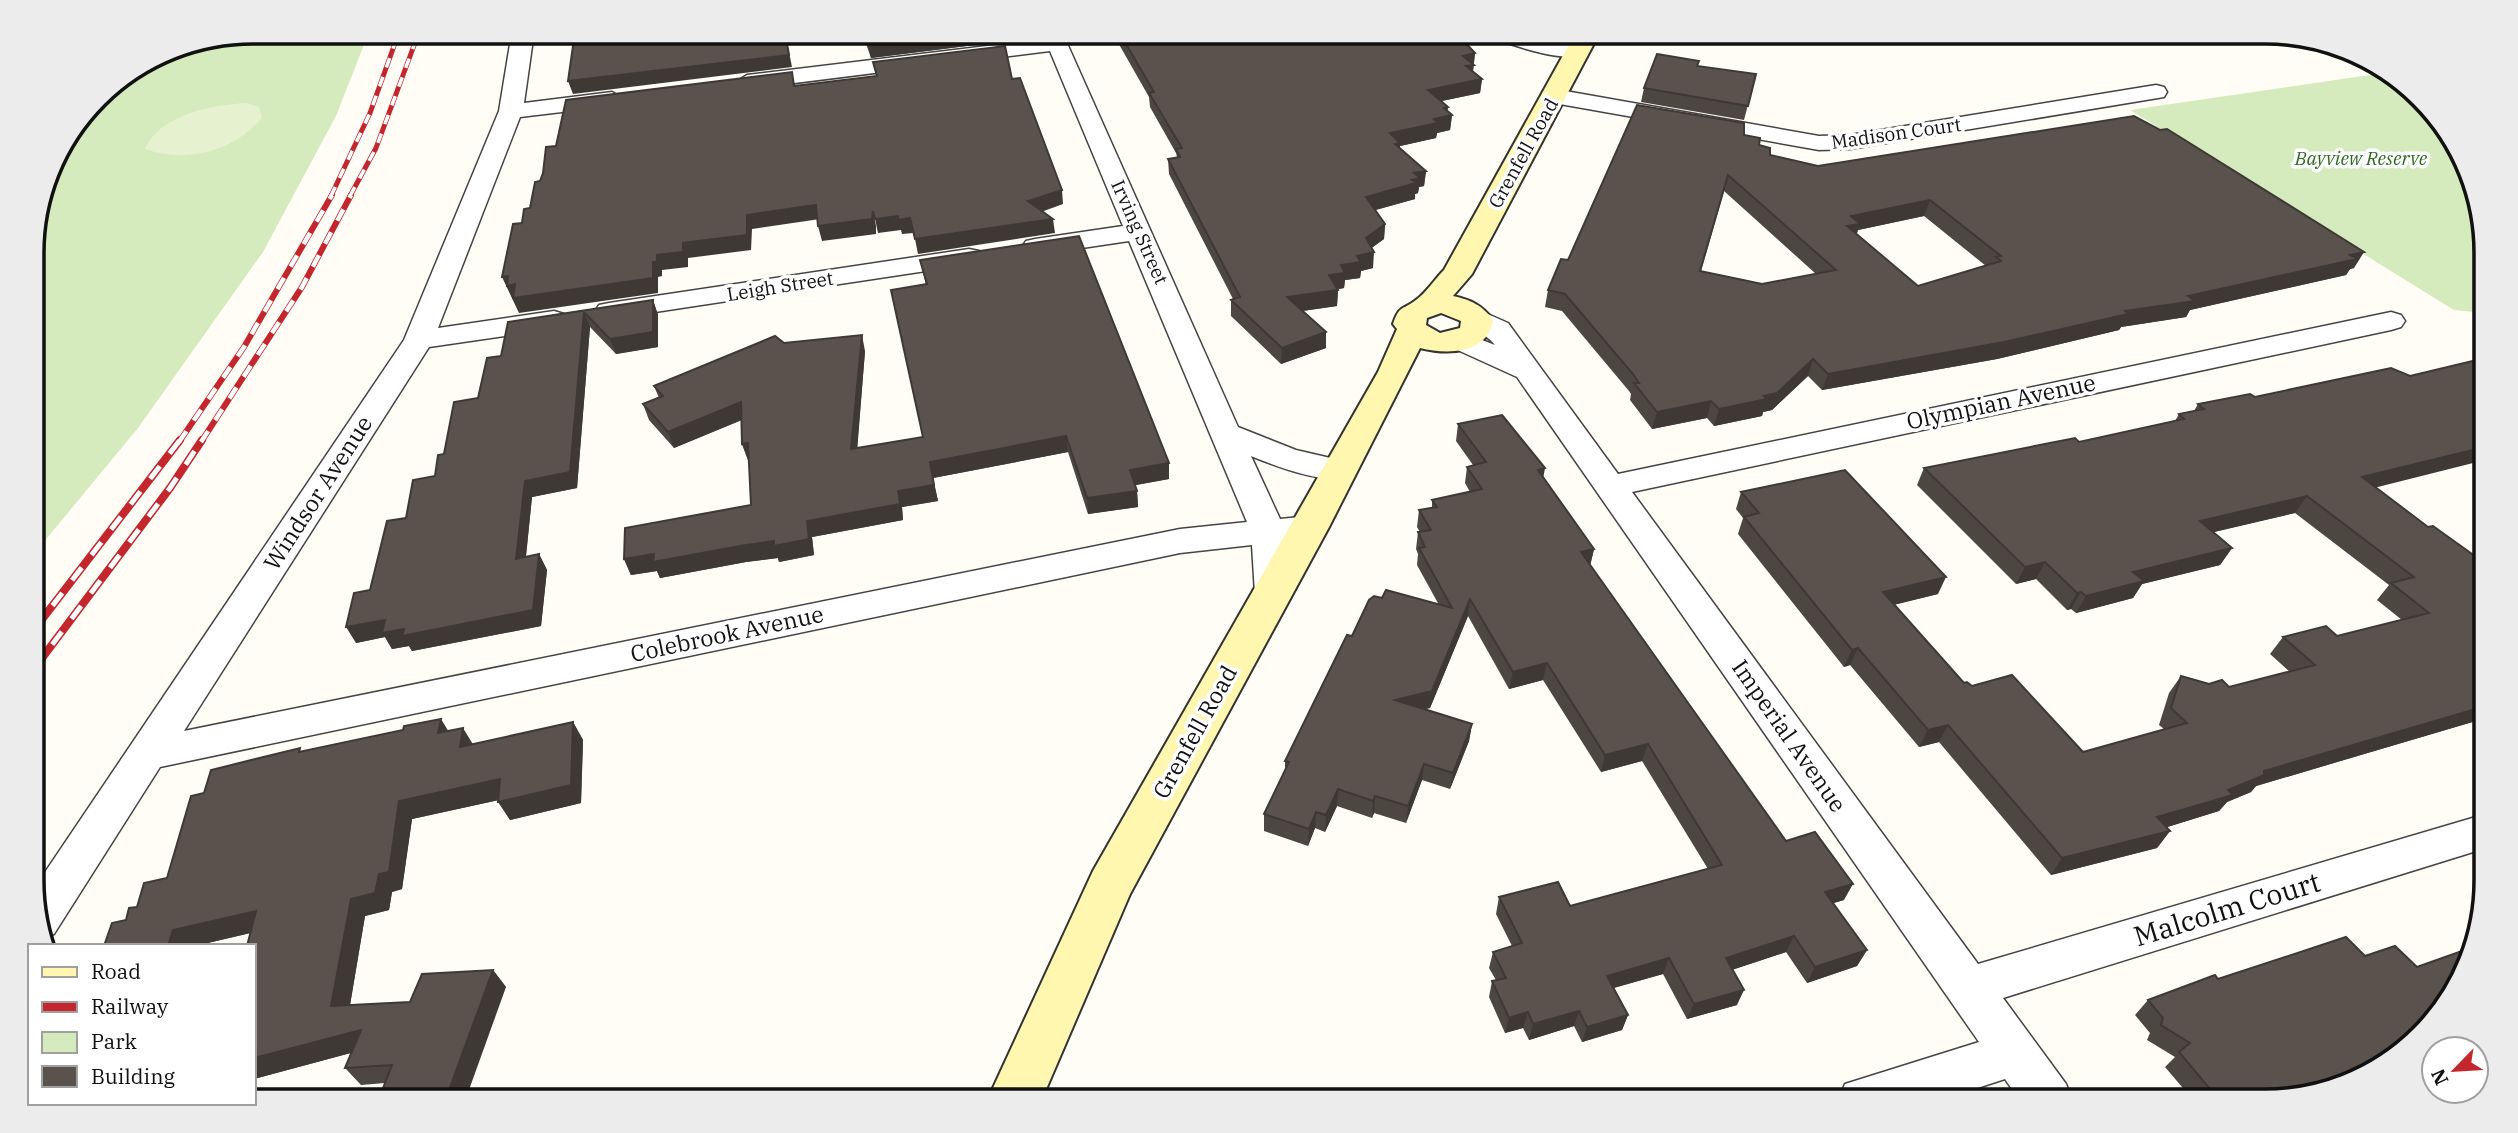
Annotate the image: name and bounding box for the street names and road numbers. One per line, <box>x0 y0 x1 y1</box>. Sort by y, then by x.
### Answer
street label: Grenfell Road <box>1483 94 1563 212</box>
street label: Madison Court <box>1829 112 1963 154</box>
street label: Irving Street <box>1106 176 1174 288</box>
street label: Leigh Street <box>725 266 835 306</box>
street label: Olympian Avenue <box>1904 366 2098 436</box>
street label: Windsor Avenue <box>256 409 378 575</box>
street label: Colebrook Avenue <box>628 598 826 668</box>
street label: Imperial Avenue <box>1726 653 1854 818</box>
street label: Grenfell Road <box>1145 660 1243 803</box>
street label: Malcolm Court <box>2129 863 2325 954</box>

